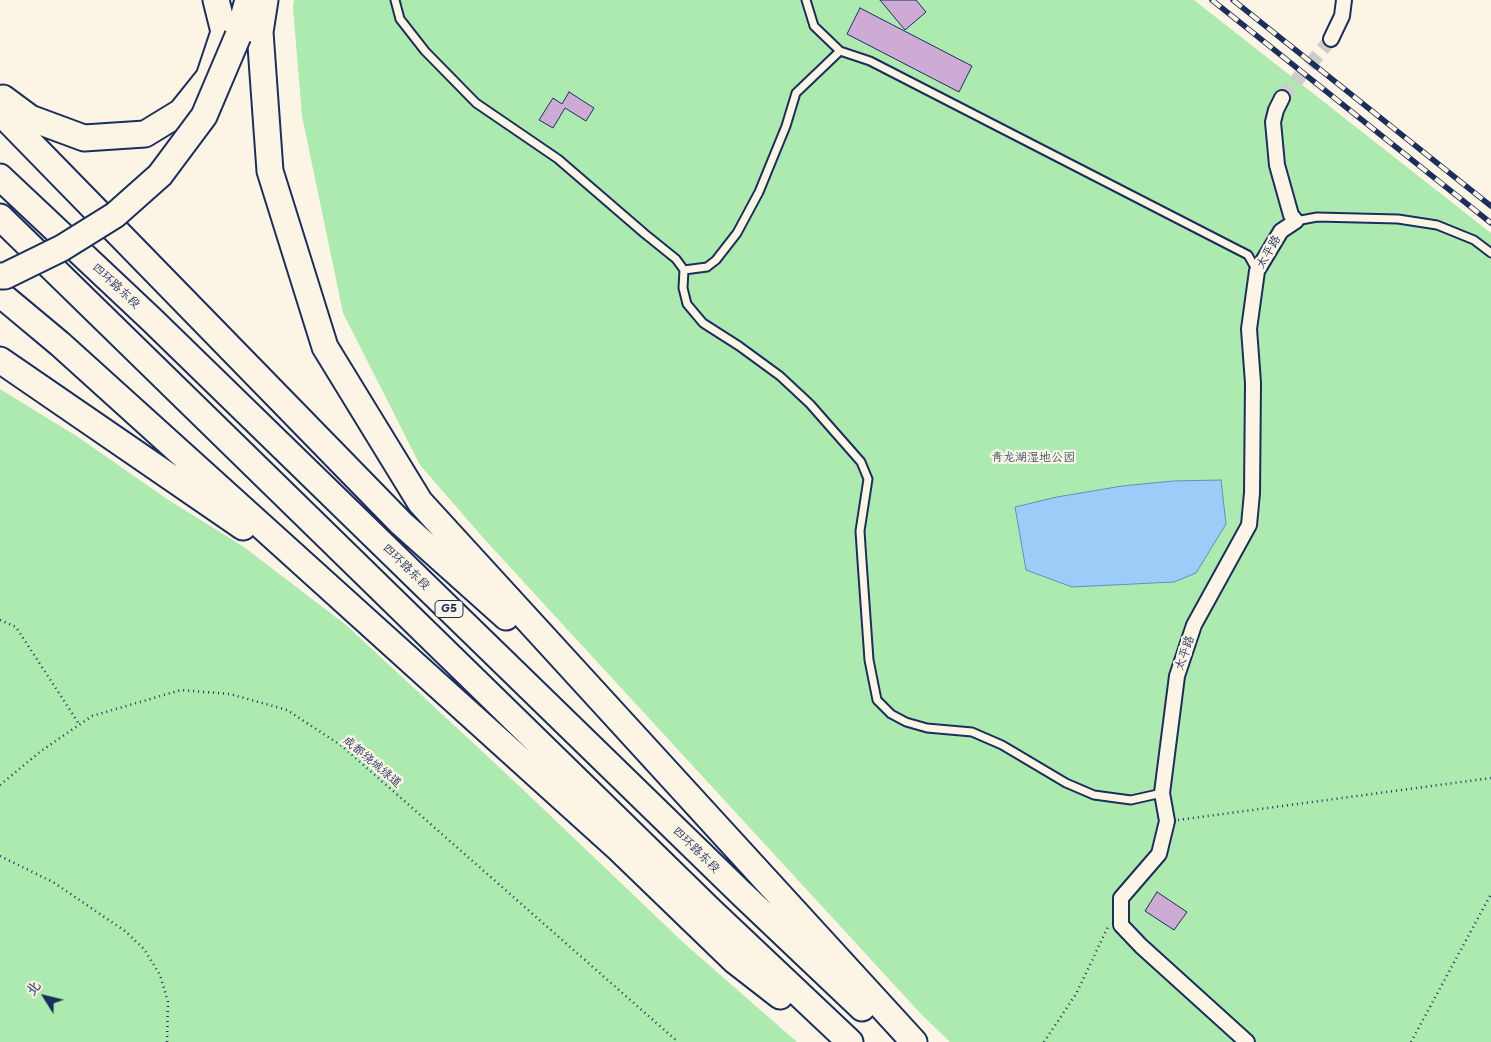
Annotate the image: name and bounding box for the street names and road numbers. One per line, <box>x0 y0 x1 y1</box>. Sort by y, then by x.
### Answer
street label: 太平路 <box>1254 233 1284 271</box>
street label: 四环路东段 <box>89 260 143 312</box>
street label: 四环路东段 <box>379 541 433 593</box>
road number: G5 <box>435 600 463 618</box>
street label: 太平路 <box>1172 634 1198 672</box>
street label: 成都绕城绿道 <box>340 733 404 791</box>
street label: 四环路东段 <box>669 824 723 876</box>

